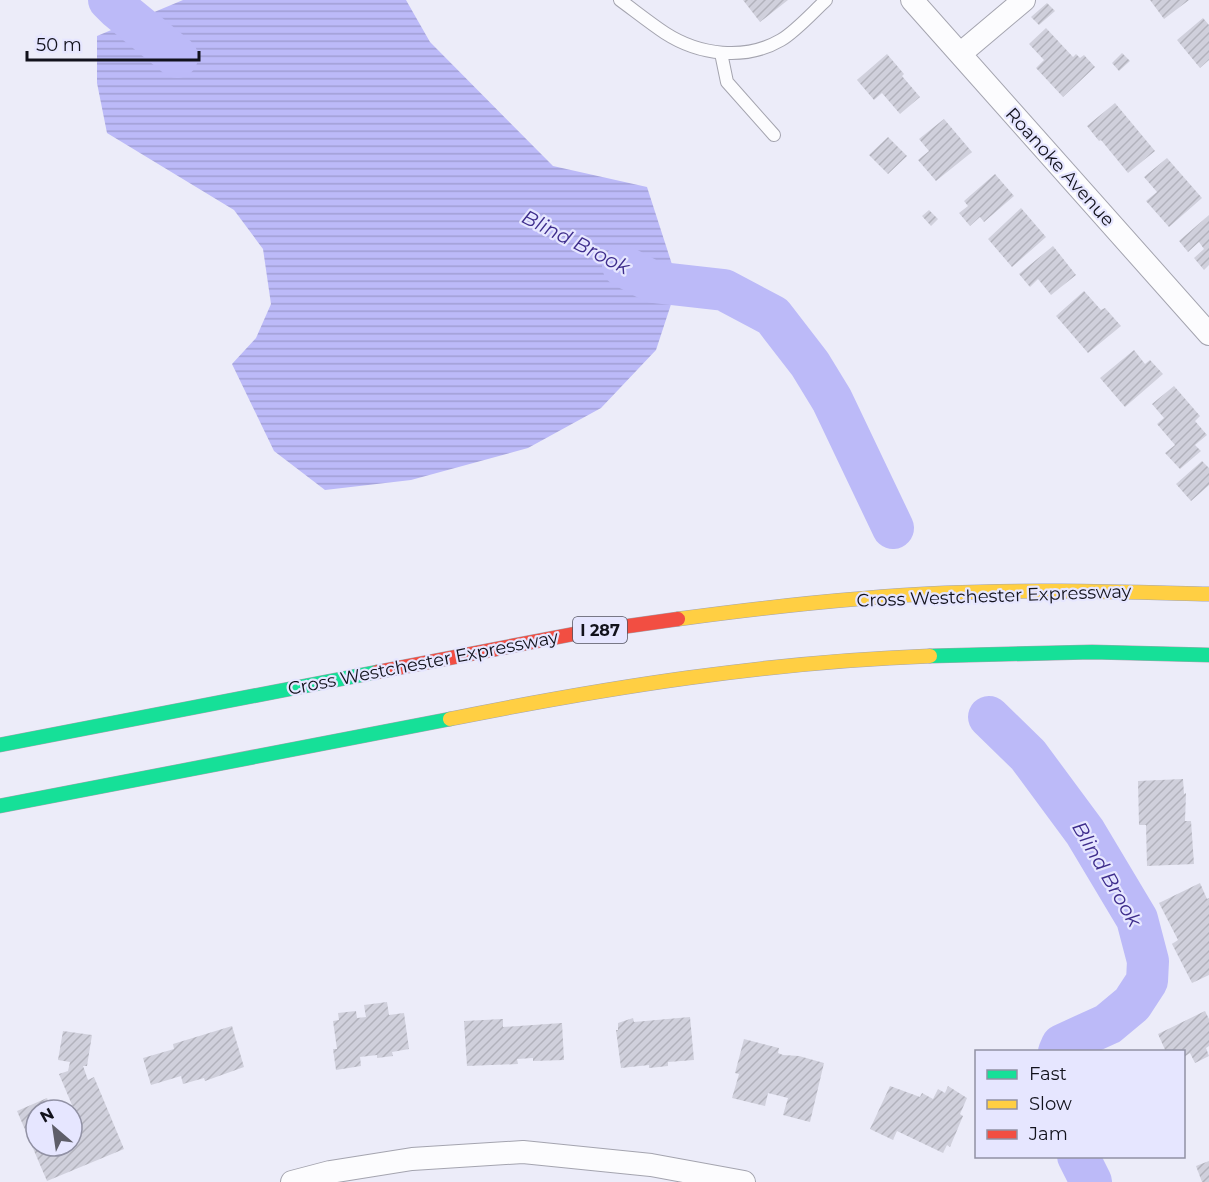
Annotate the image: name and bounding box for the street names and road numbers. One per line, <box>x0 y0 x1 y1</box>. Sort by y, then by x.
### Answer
street label: Roanoke Avenue <box>1001 103 1119 231</box>
street label: Cross Westchester Expressway <box>856 580 1132 612</box>
road number: I 287 <box>573 617 627 643</box>
street label: Cross Westchester Expressway <box>286 626 560 700</box>

